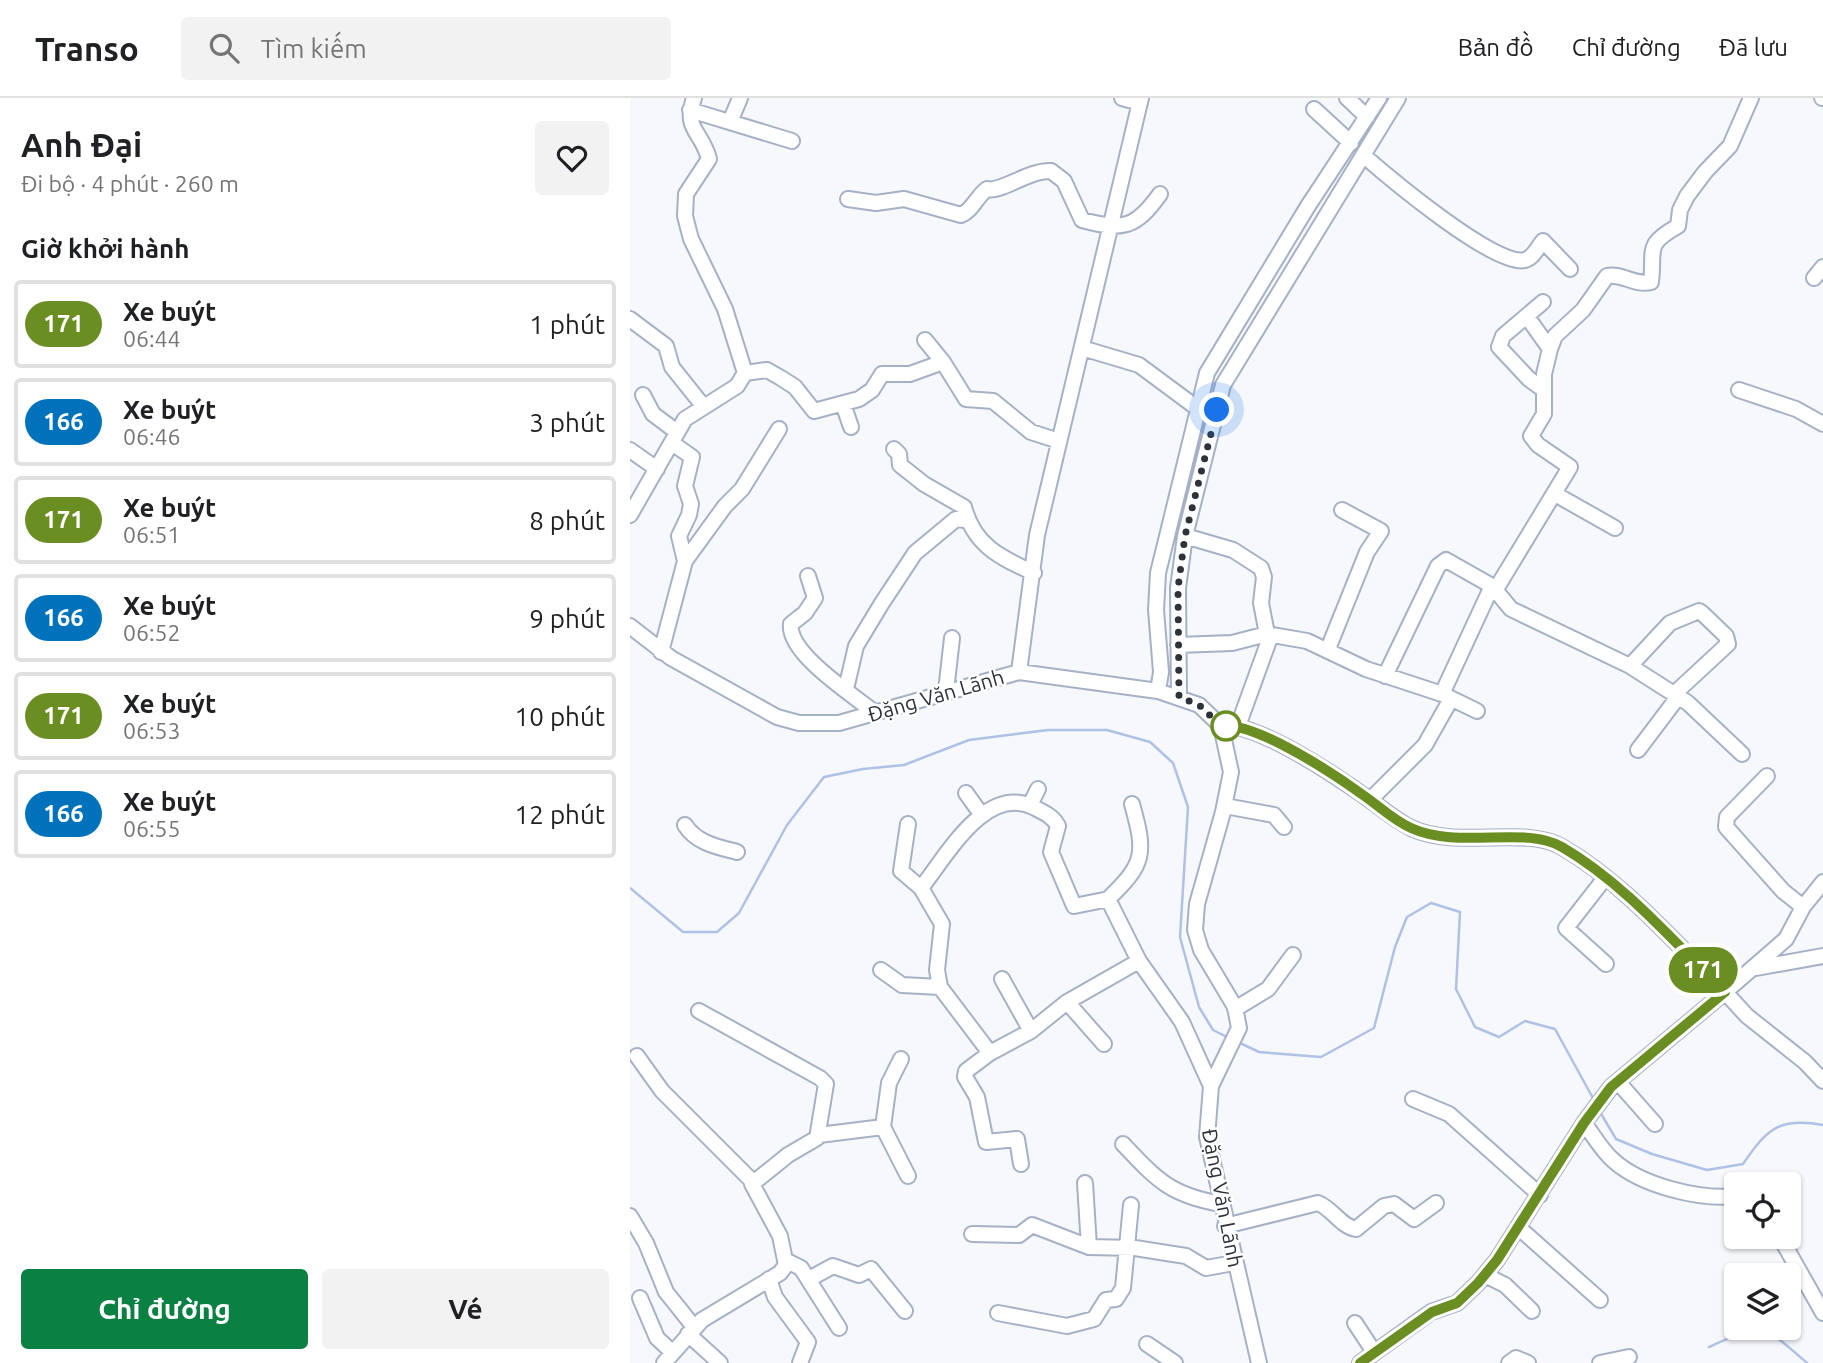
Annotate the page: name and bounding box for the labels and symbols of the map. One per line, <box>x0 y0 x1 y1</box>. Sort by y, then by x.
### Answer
your location <box>1199 392 1234 427</box>
street label: Đặng Văn Lãnh <box>865 664 1007 726</box>
unlabelled marker <box>1211 711 1241 741</box>
line badge: 171 <box>1663 947 1743 993</box>
street label: Đặng Văn Lãnh <box>1198 1126 1248 1269</box>

